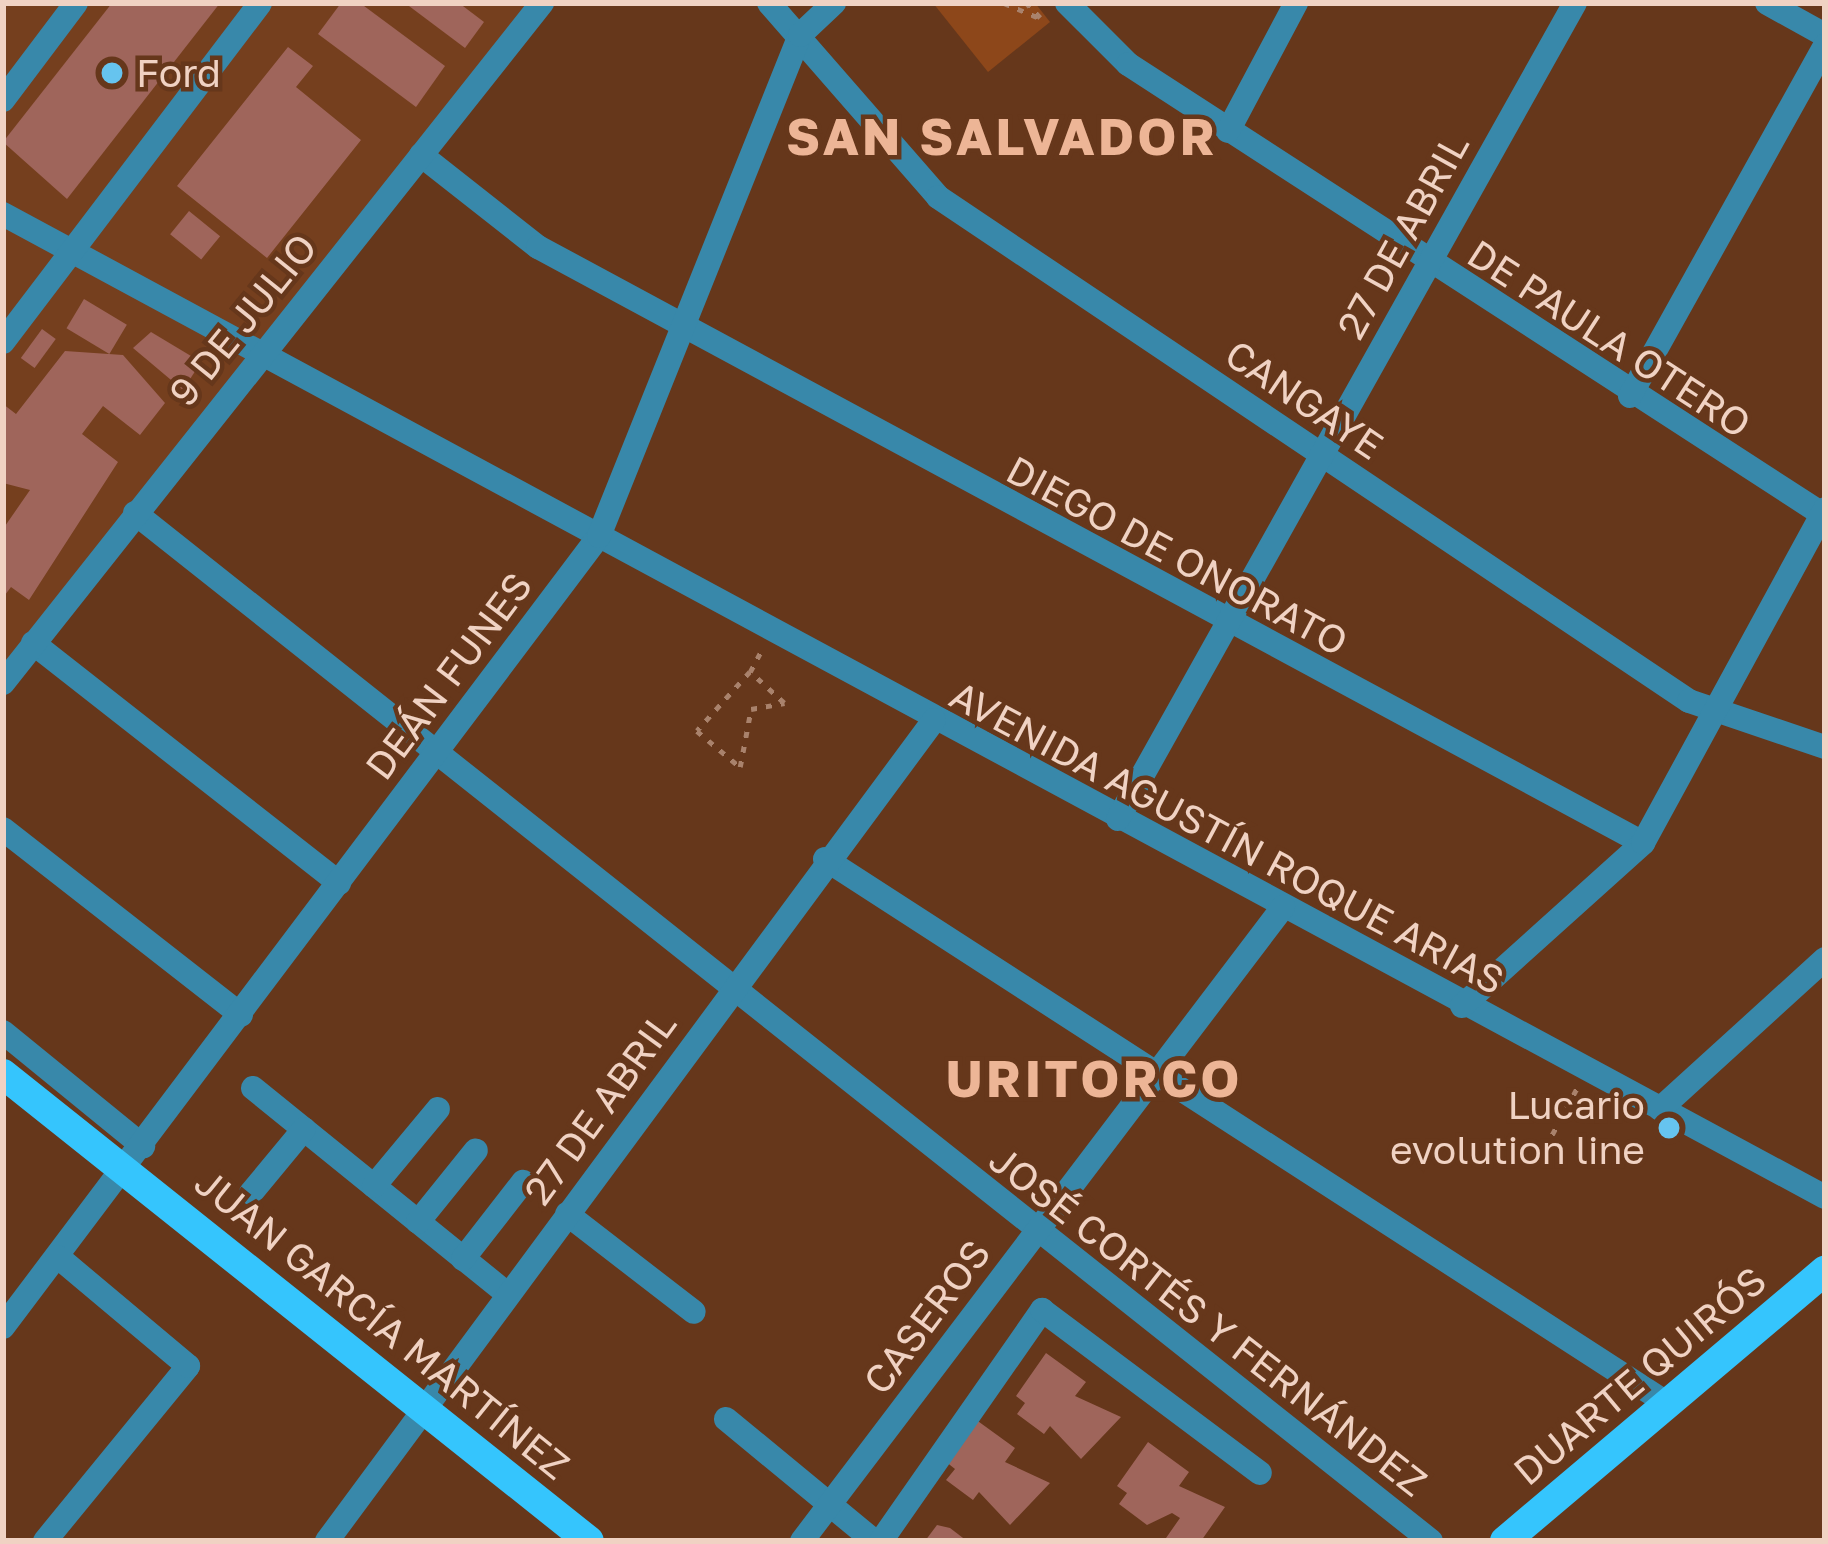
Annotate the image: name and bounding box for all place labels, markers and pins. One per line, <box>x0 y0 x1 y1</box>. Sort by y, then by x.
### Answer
place label: Ford <box>136 50 221 96</box>
marker: Ford <box>99 60 125 86</box>
place label: Lucario evolution line <box>1390 1083 1645 1174</box>
marker: Lucario evolution line <box>1656 1115 1682 1141</box>

